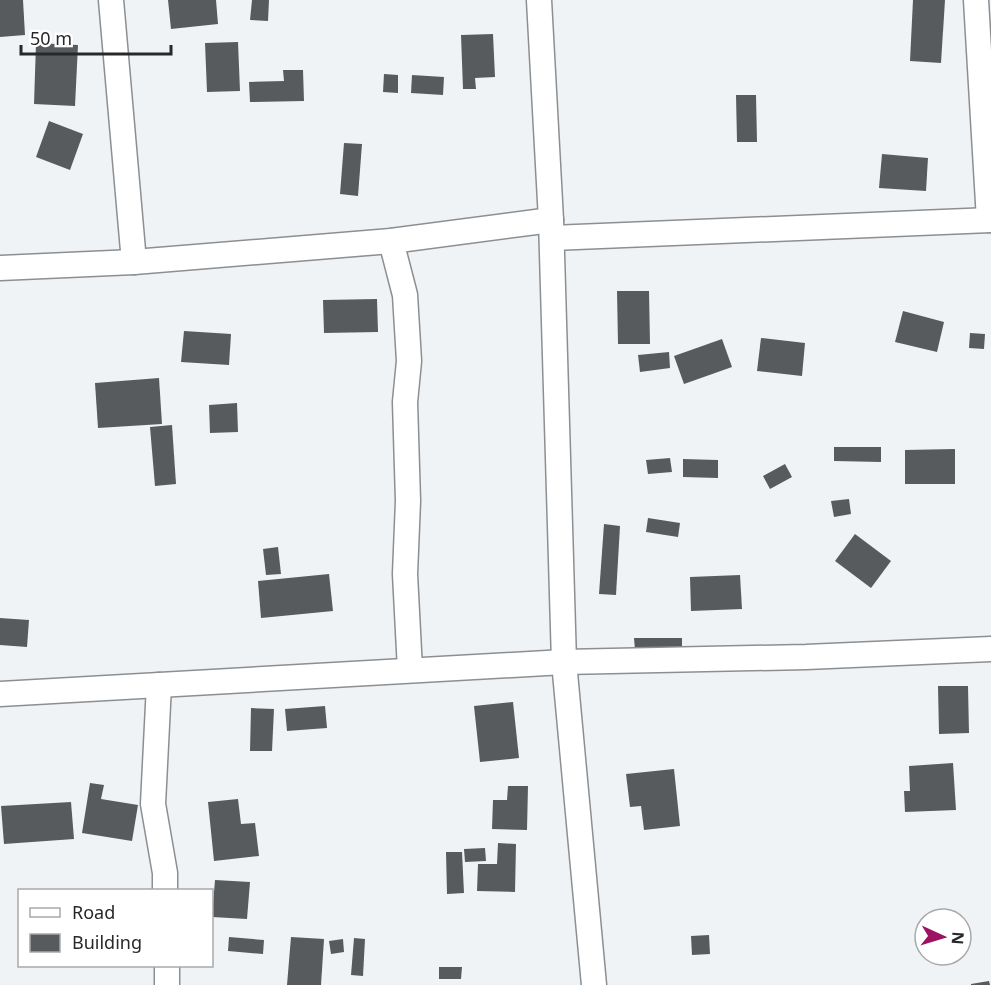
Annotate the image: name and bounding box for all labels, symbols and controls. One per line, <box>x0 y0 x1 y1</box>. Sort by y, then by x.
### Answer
scale bar <box>21 18 171 56</box>
text: 50 m <box>30 26 72 50</box>
legend <box>18 889 213 967</box>
text: Road <box>72 900 115 924</box>
north arrow <box>913 907 973 967</box>
text: Building <box>72 930 142 954</box>
text: N <box>947 931 969 945</box>

